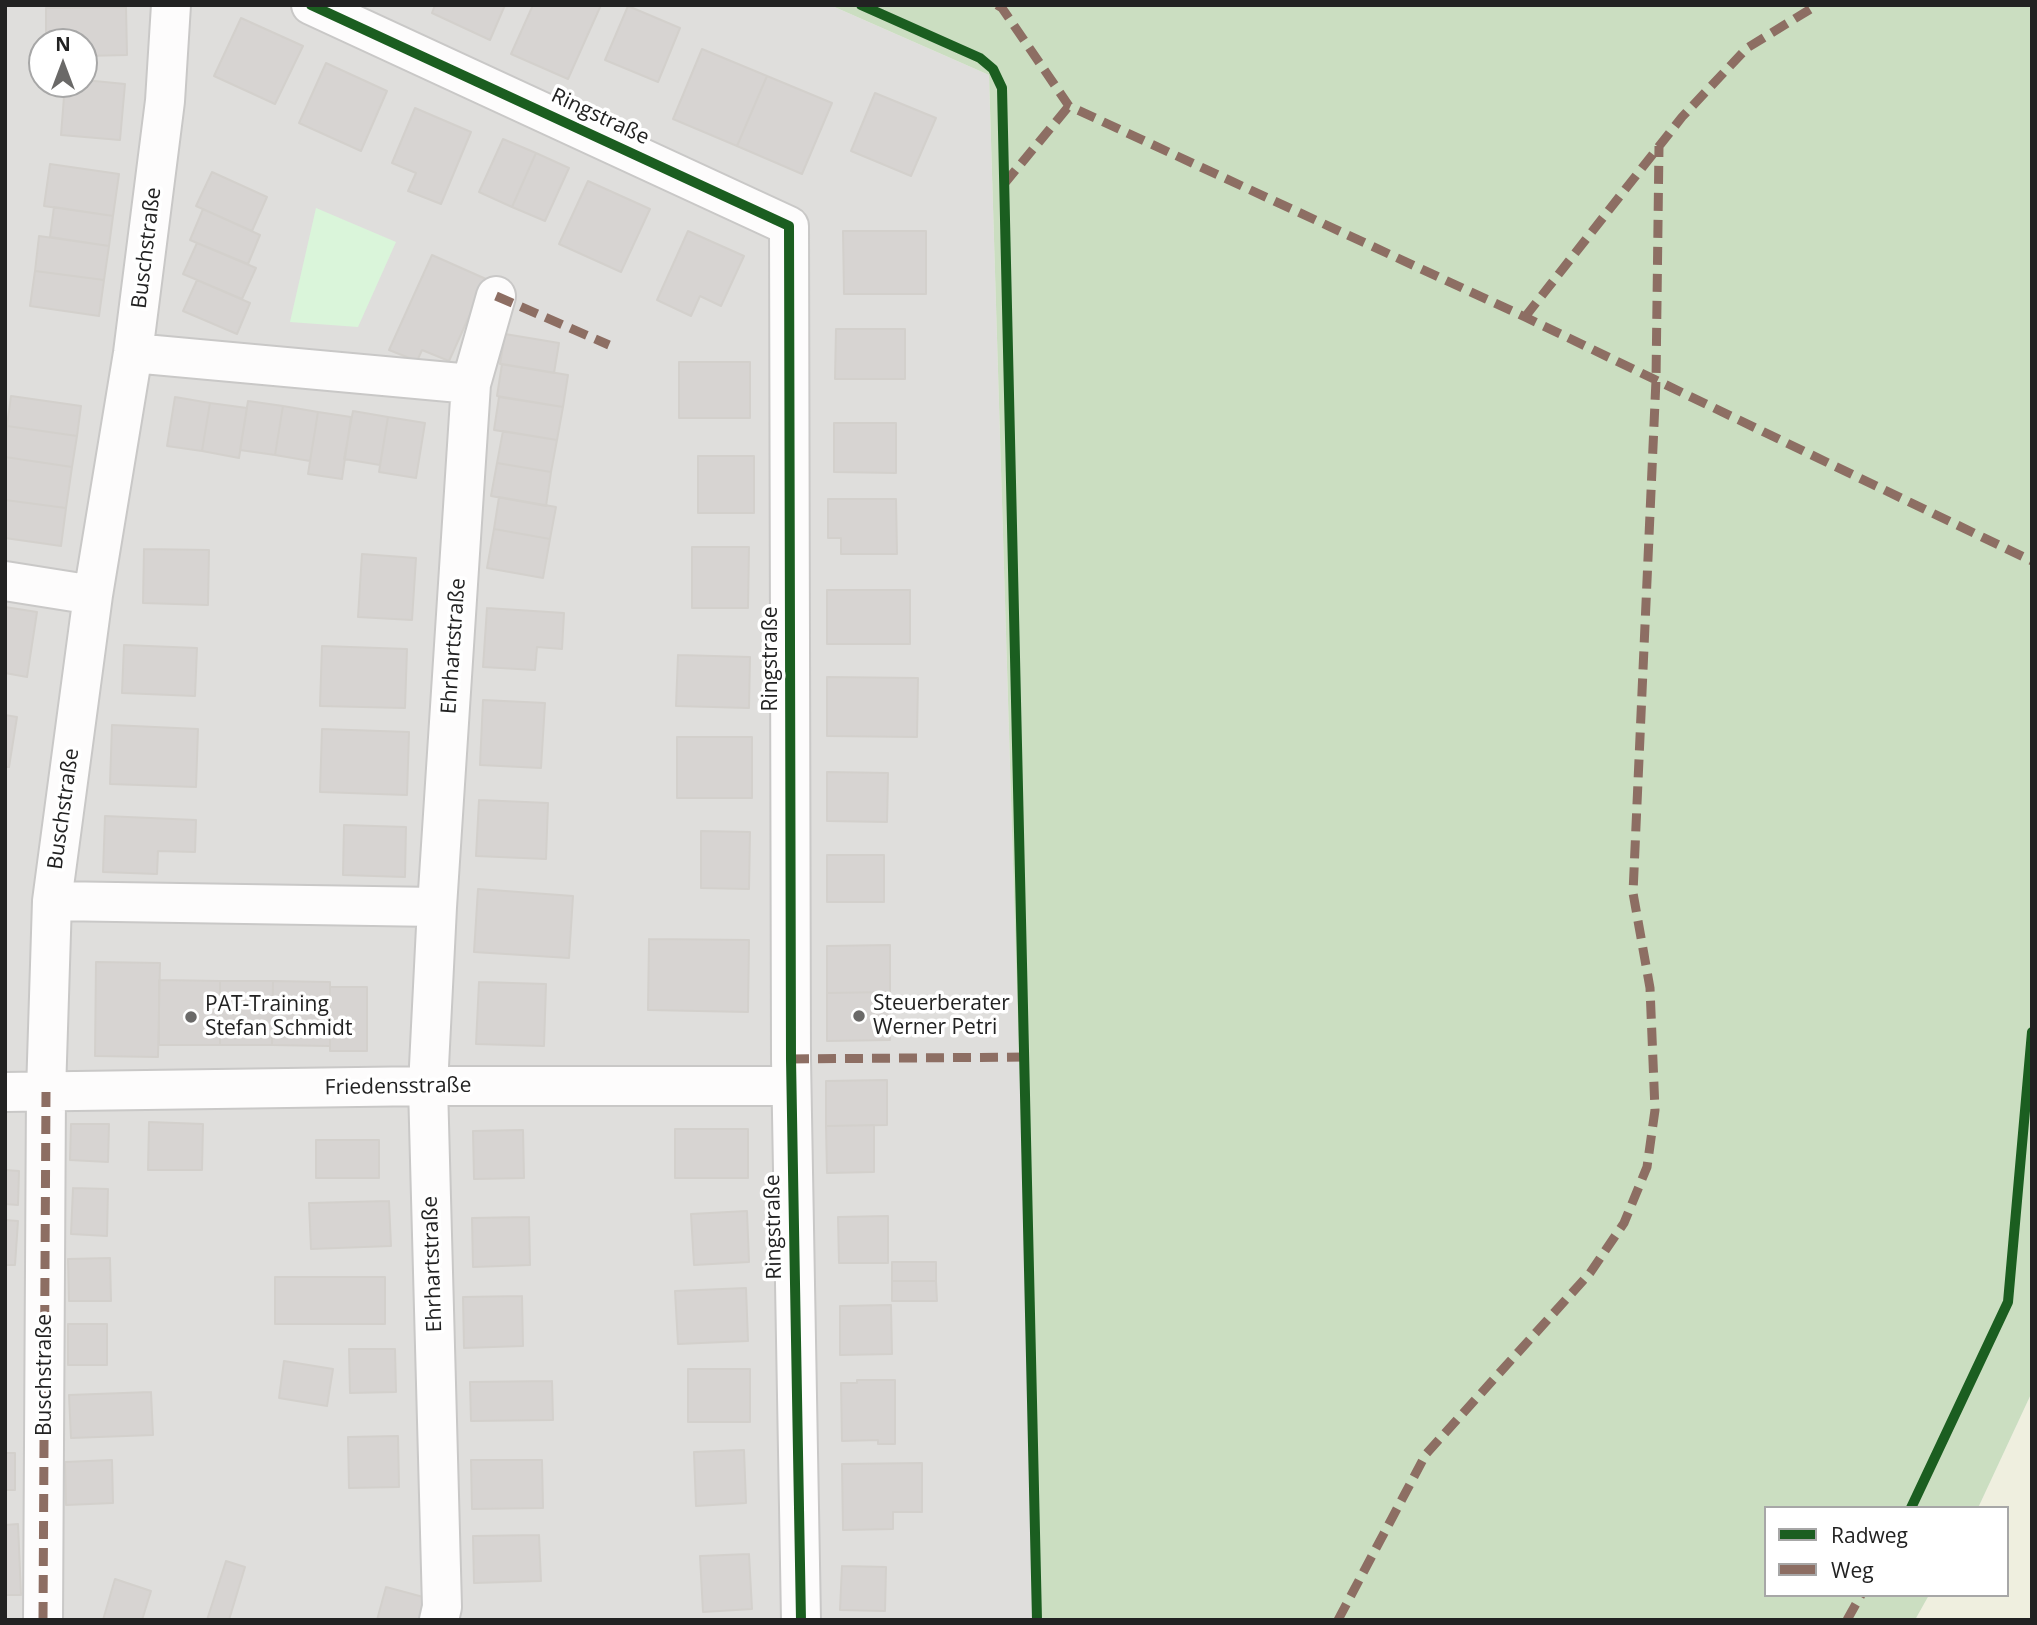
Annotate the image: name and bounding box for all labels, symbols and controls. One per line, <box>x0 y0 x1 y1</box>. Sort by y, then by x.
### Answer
north arrow <box>28 28 98 98</box>
text: N <box>55 31 71 57</box>
street label: Ringstraße <box>547 83 653 151</box>
street label: Buschstraße <box>127 186 167 310</box>
street label: Ehrhartstraße <box>437 577 471 715</box>
street label: Ringstraße <box>758 606 784 712</box>
street label: Buschstraße <box>43 747 85 871</box>
place label: Steuerberater Werner Petri <box>873 991 1010 1041</box>
place label: PAT-Training Stefan Schmidt <box>205 992 352 1042</box>
marker: Steuerberater Werner Petri <box>851 1008 867 1024</box>
marker: PAT-Training Stefan Schmidt <box>183 1009 199 1025</box>
street label: Friedensstraße <box>324 1073 472 1101</box>
street label: Ringstraße <box>760 1174 788 1280</box>
street label: Ehrhartstraße <box>418 1195 448 1333</box>
street label: Buschstraße <box>32 1314 58 1436</box>
legend <box>1764 1506 2009 1597</box>
text: Radweg <box>1831 1521 1908 1549</box>
text: Weg <box>1831 1556 1874 1584</box>

